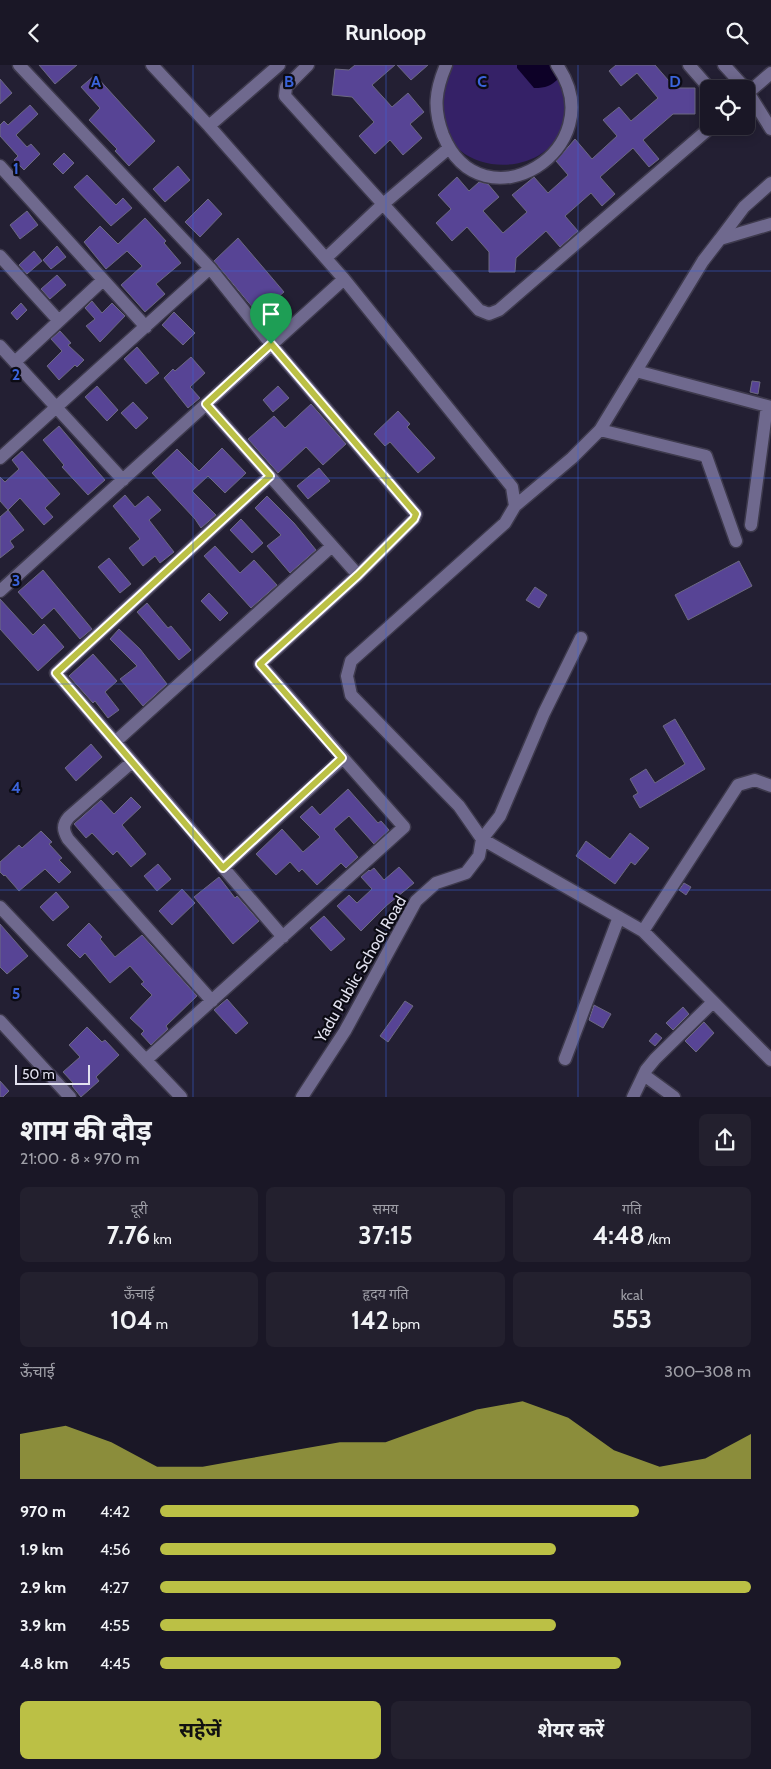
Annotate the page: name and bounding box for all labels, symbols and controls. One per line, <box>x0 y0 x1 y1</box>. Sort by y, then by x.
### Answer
icon: back <box>20 19 48 47</box>
text: Runloop <box>345 19 426 46</box>
icon: search <box>723 19 751 47</box>
text: A <box>91 72 101 91</box>
text: B <box>284 72 294 91</box>
text: C <box>477 72 487 91</box>
text: D <box>669 72 681 91</box>
map controls <box>700 80 755 135</box>
button: locate <box>700 80 755 135</box>
text: 1 <box>13 159 19 178</box>
pin <box>250 293 292 344</box>
icon: arrive <box>257 300 285 328</box>
text: 2 <box>12 365 20 384</box>
text: 3 <box>12 571 20 590</box>
text: 4 <box>11 778 21 797</box>
street label: Yadu Public School Road <box>310 893 410 1047</box>
text: 5 <box>12 984 20 1003</box>
scale bar <box>15 1061 90 1085</box>
text: 50 m <box>22 1065 55 1083</box>
text: शाम की दौड़ <box>20 1113 152 1147</box>
button: share <box>699 1114 751 1166</box>
text: 21:00 · 8 × 970 m <box>20 1149 139 1168</box>
text: दूरी <box>131 1200 148 1218</box>
text: समय <box>373 1200 398 1218</box>
text: गति <box>622 1200 642 1218</box>
text: 7.76 <box>106 1220 150 1250</box>
text: 37:15 <box>358 1220 413 1250</box>
text: 4:48 <box>593 1220 645 1250</box>
text: km <box>150 1230 172 1248</box>
text: /km <box>645 1230 671 1248</box>
text: ऊँचाई <box>124 1285 154 1303</box>
text: हृदय गति <box>363 1285 408 1303</box>
text: kcal <box>621 1286 643 1304</box>
text: 553 <box>612 1304 652 1334</box>
text: 104 <box>110 1305 153 1335</box>
text: 142 <box>351 1305 389 1335</box>
text: m <box>153 1315 168 1333</box>
text: bpm <box>389 1315 420 1333</box>
text: ऊँचाई <box>20 1362 55 1381</box>
text: 300–308 m <box>664 1362 751 1381</box>
text: 970 m <box>20 1502 66 1521</box>
text: 4:42 <box>100 1502 130 1521</box>
text: 1.9 km <box>20 1540 63 1559</box>
text: 4:56 <box>100 1540 130 1559</box>
text: 2.9 km <box>20 1578 66 1597</box>
text: 4:27 <box>100 1578 129 1597</box>
text: 3.9 km <box>20 1616 66 1635</box>
text: 4:55 <box>100 1616 130 1635</box>
text: 4.8 km <box>20 1654 68 1673</box>
text: 4:45 <box>100 1654 130 1673</box>
button: सहेजें <box>20 1701 381 1759</box>
button: शेयर करें <box>391 1701 751 1759</box>

